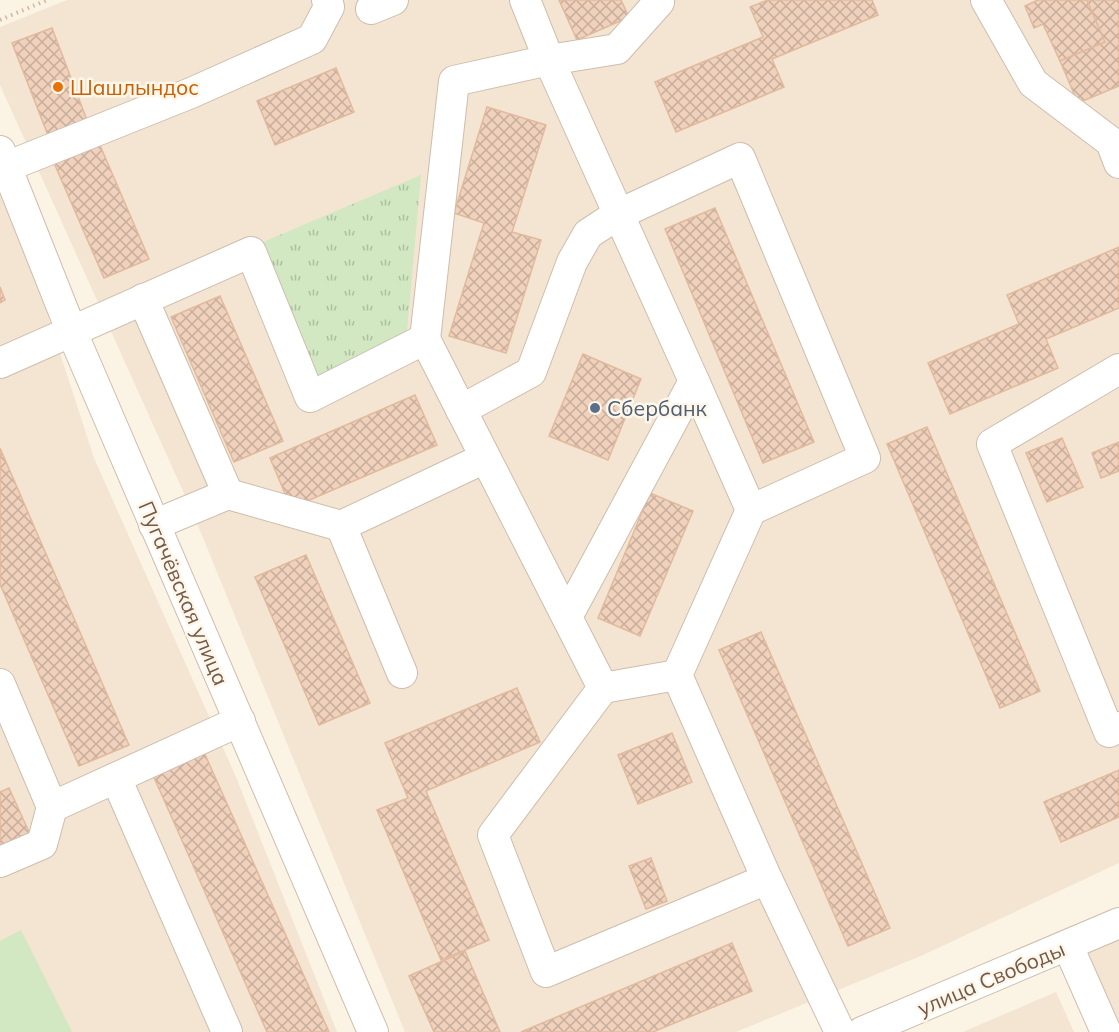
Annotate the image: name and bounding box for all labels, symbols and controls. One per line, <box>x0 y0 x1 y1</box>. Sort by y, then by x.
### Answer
place label: Шашлындос <box>70 74 199 100</box>
marker: Шашлындос <box>51 80 65 94</box>
place label: Сбербанк <box>607 395 708 421</box>
marker: Сбербанк <box>588 401 602 415</box>
street label: Пугачёвская улица <box>133 497 235 689</box>
street label: улица Свободы <box>913 935 1069 1021</box>

